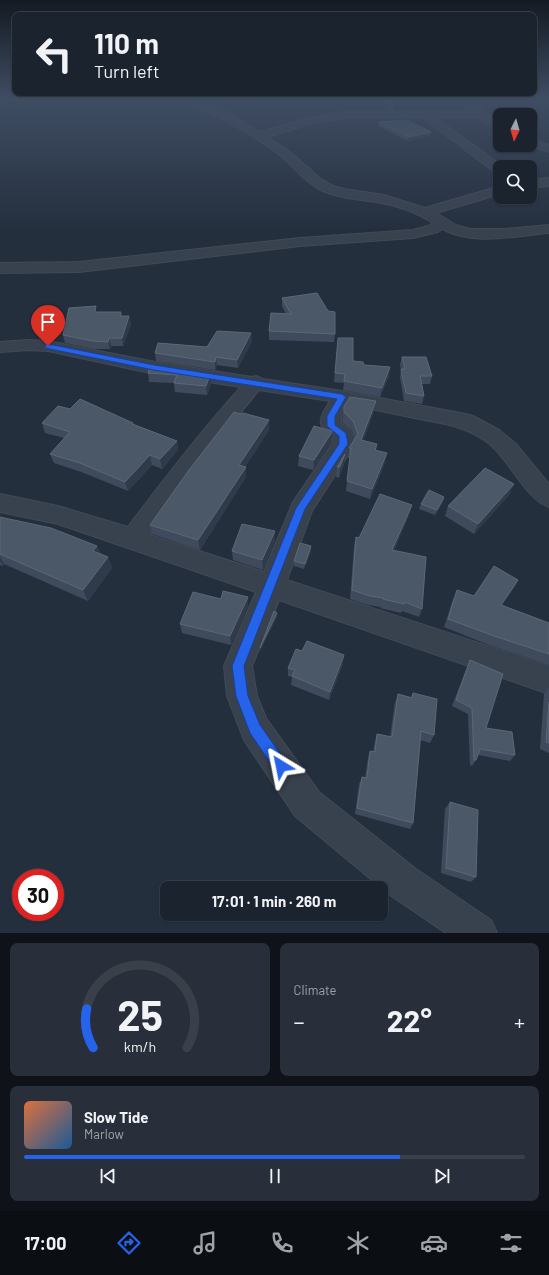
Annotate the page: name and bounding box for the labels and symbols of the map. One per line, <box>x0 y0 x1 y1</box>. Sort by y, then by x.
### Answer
north arrow <box>493 108 537 152</box>
pin <box>31 305 65 346</box>
position arrow <box>260 745 302 787</box>
speed limit sign: 30 <box>12 869 64 921</box>

